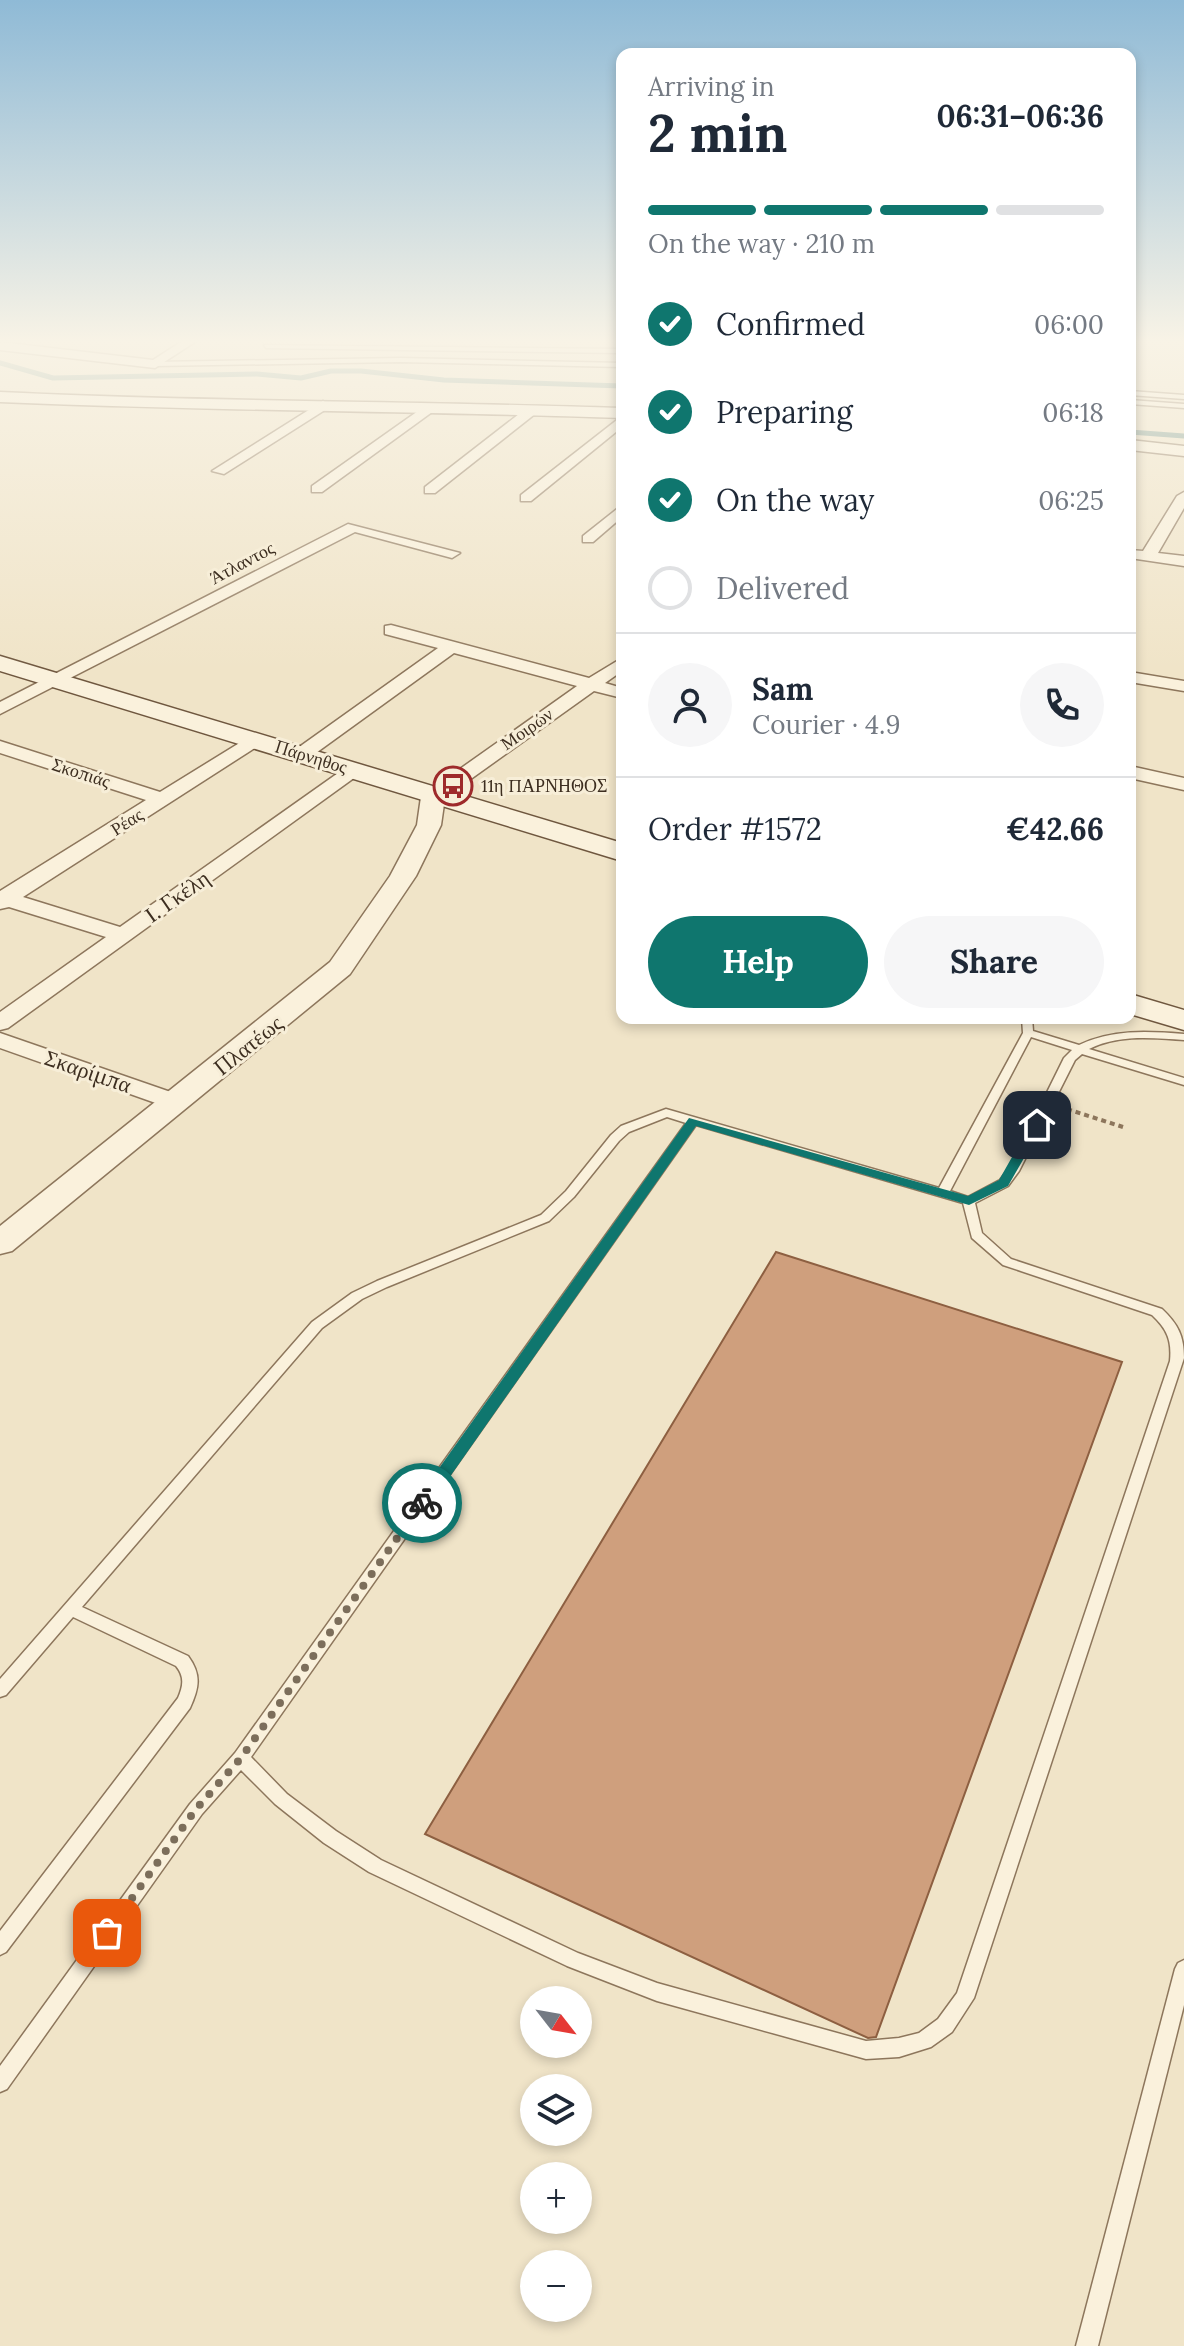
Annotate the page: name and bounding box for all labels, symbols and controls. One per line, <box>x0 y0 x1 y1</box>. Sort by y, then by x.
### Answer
text: Arriving in <box>648 70 775 103</box>
text: 06:31–06:36 <box>936 97 1104 135</box>
text: 2 min <box>648 100 787 166</box>
text: On the way · 210 m <box>648 227 875 260</box>
icon: check <box>648 302 692 346</box>
text: Confirmed <box>716 305 865 343</box>
text: 06:00 <box>1034 308 1104 341</box>
icon: check <box>648 390 692 434</box>
text: Preparing <box>716 393 853 431</box>
text: 06:18 <box>1042 396 1104 429</box>
icon: check <box>648 478 692 522</box>
text: On the way <box>716 481 874 519</box>
text: 06:25 <box>1038 484 1104 517</box>
street label: Άτλαντος <box>206 536 278 589</box>
text: Delivered <box>716 569 849 607</box>
button: person <box>648 663 732 747</box>
button: phone <box>1020 663 1104 747</box>
text: Sam <box>752 670 813 708</box>
street label: Μοιρών <box>496 702 557 755</box>
text: Courier · 4.9 <box>752 708 901 741</box>
street label: Πάρνηθος <box>272 735 350 778</box>
street label: Σκοπιάς <box>49 752 113 793</box>
bus stop icon: 11η ΠΑΡΝΗΘΟΣ <box>432 765 474 807</box>
place label: 11η ΠΑΡΝΗΘΟΣ <box>481 774 607 797</box>
street label: Ρέας <box>106 803 147 840</box>
text: Order #1572 <box>648 810 822 848</box>
text: €42.66 <box>1006 810 1104 848</box>
street label: Ι. Γκέλη <box>139 864 215 928</box>
button: Help <box>648 916 868 1008</box>
button: Share <box>884 916 1104 1008</box>
street label: Πλατέως <box>208 1009 288 1081</box>
street label: Σκαρίμπα <box>41 1043 135 1099</box>
pin <box>1003 1091 1071 1159</box>
icon: home <box>1015 1103 1059 1147</box>
courier <box>382 1463 462 1543</box>
icon: bike <box>400 1481 444 1525</box>
pin <box>73 1899 141 1967</box>
icon: bag <box>85 1911 129 1955</box>
north arrow <box>520 1986 592 2058</box>
map controls <box>520 1986 592 2322</box>
button: layers <box>520 2074 592 2146</box>
button: + <box>520 2162 592 2234</box>
button: − <box>520 2250 592 2322</box>

